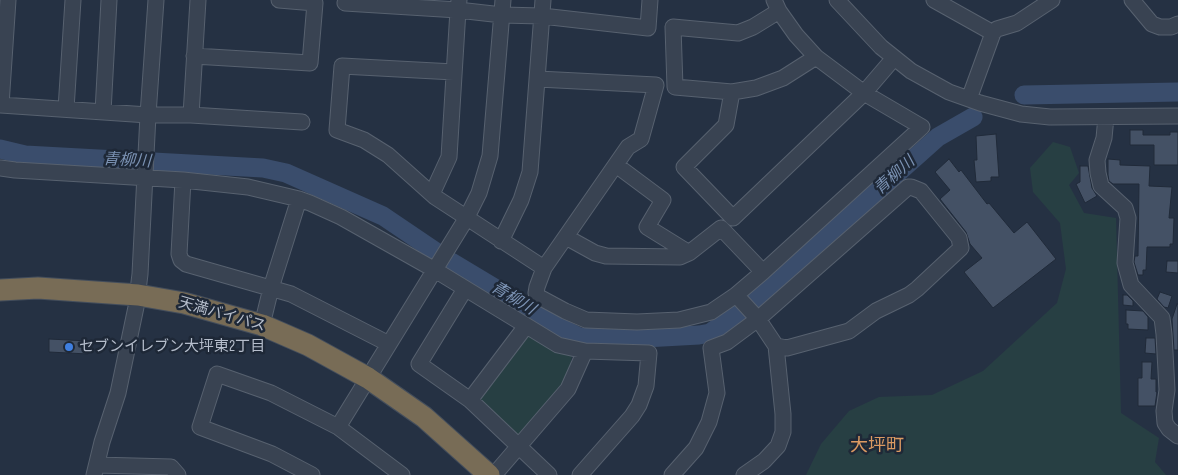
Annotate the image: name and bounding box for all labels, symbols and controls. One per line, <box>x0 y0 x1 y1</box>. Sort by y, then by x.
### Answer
water label: 青柳川 <box>103 150 151 172</box>
water label: 青柳川 <box>871 153 919 199</box>
water label: 青柳川 <box>487 278 539 320</box>
street label: 天満バイパス <box>176 294 268 336</box>
place label: セブンイレブン大坪東2丁目 <box>79 338 265 356</box>
marker: セブンイレブン大坪東2丁目 <box>63 341 75 353</box>
district label: 大坪町 <box>850 435 904 457</box>

